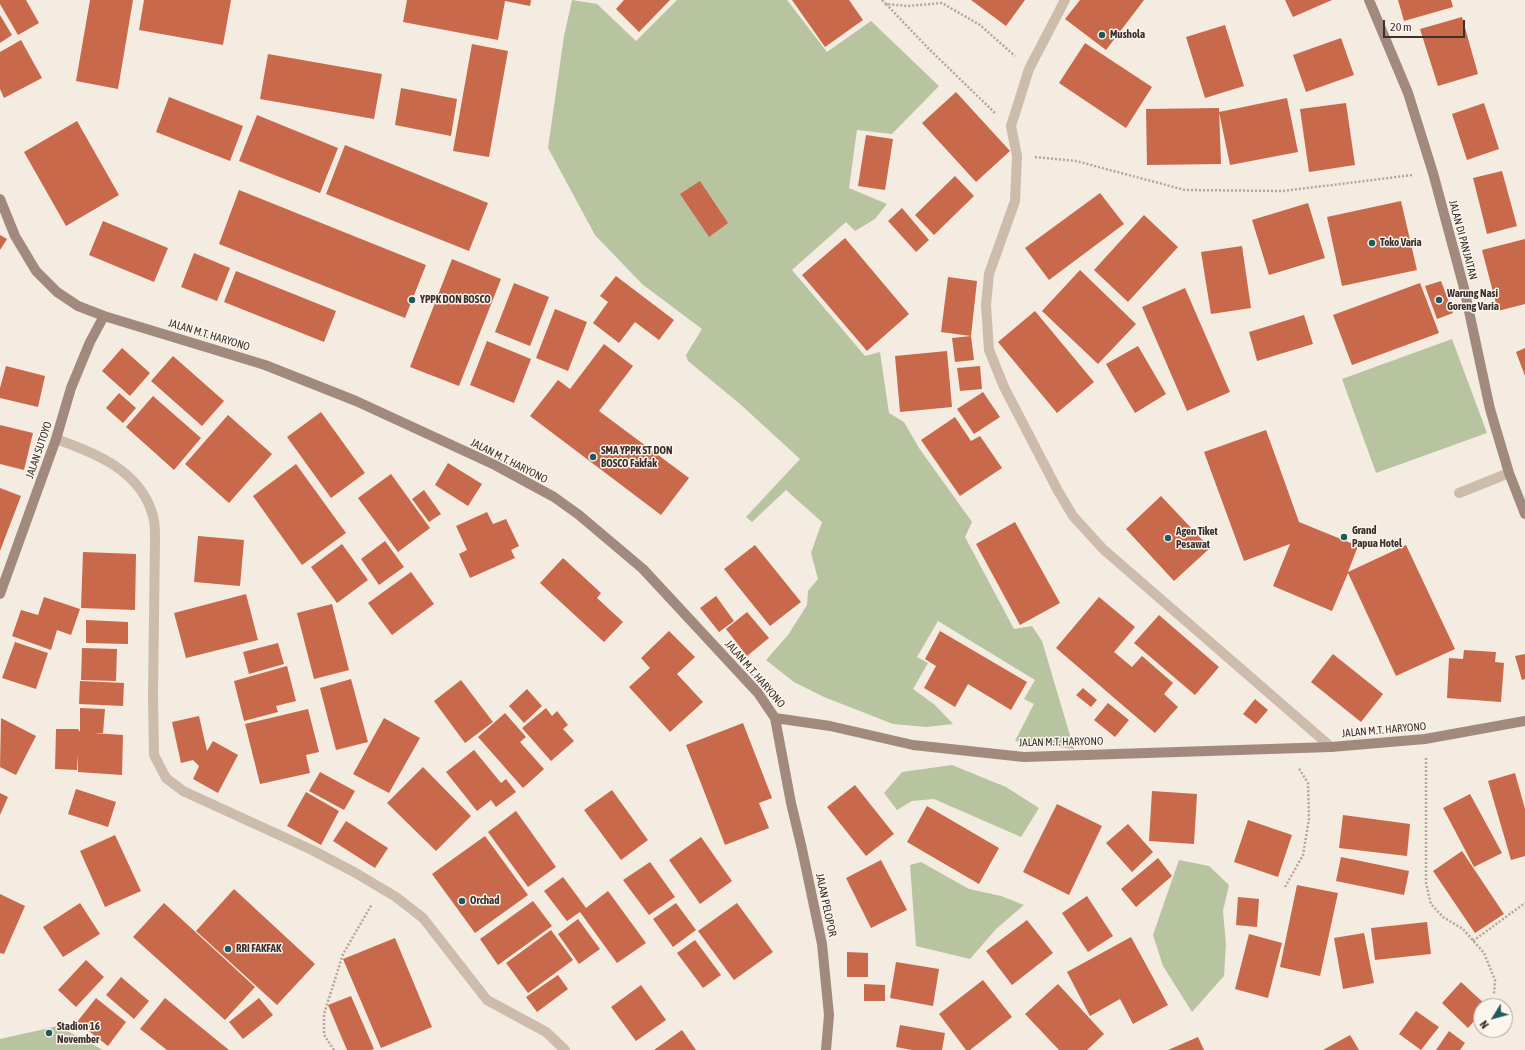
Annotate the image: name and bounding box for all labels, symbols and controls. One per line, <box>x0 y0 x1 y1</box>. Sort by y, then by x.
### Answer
scale bar <box>1385 12 1467 38</box>
text: 20 m <box>1390 20 1412 34</box>
place label: Mushola <box>1110 28 1145 42</box>
marker: Mushola <box>1097 30 1107 40</box>
street label: JALAN DI PANJAITAN <box>1446 199 1480 281</box>
place label: Toko Varia <box>1380 236 1422 250</box>
marker: Toko Varia <box>1367 238 1377 248</box>
place label: Warung Nasi Goreng Varia <box>1447 287 1499 313</box>
place label: YPPK DON BOSCO <box>420 293 491 307</box>
marker: YPPK DON BOSCO <box>407 295 417 305</box>
marker: Warung Nasi Goreng Varia <box>1434 295 1444 305</box>
street label: JALAN M.T. HARYONO <box>167 316 251 354</box>
street label: JALAN SUTOYO <box>23 420 55 480</box>
street label: JALAN M.T. HARYONO <box>468 436 550 486</box>
place label: SMA YPPK ST DON BOSCO Fakfak <box>601 444 672 470</box>
marker: SMA YPPK ST DON BOSCO Fakfak <box>588 452 598 462</box>
place label: Grand Papua Hotel <box>1352 524 1402 550</box>
place label: Agen Tiket Pesawat <box>1176 525 1218 551</box>
marker: Grand Papua Hotel <box>1339 532 1349 542</box>
marker: Agen Tiket Pesawat <box>1163 533 1173 543</box>
street label: JALAN M.T. HARYONO <box>722 638 788 710</box>
street label: JALAN M.T. HARYONO <box>1341 720 1427 740</box>
street label: JALAN M.T. HARYONO <box>1019 735 1103 749</box>
street label: JALAN PELOPOR <box>813 872 839 938</box>
place label: Orchad <box>470 894 499 908</box>
marker: Orchad <box>457 896 467 906</box>
place label: RRI FAKFAK <box>236 942 281 956</box>
marker: RRI FAKFAK <box>223 944 233 954</box>
north arrow <box>1473 998 1513 1038</box>
text: N <box>1477 1018 1491 1031</box>
place label: Stadion 16 November <box>57 1020 100 1046</box>
marker: Stadion 16 November <box>44 1028 54 1038</box>

